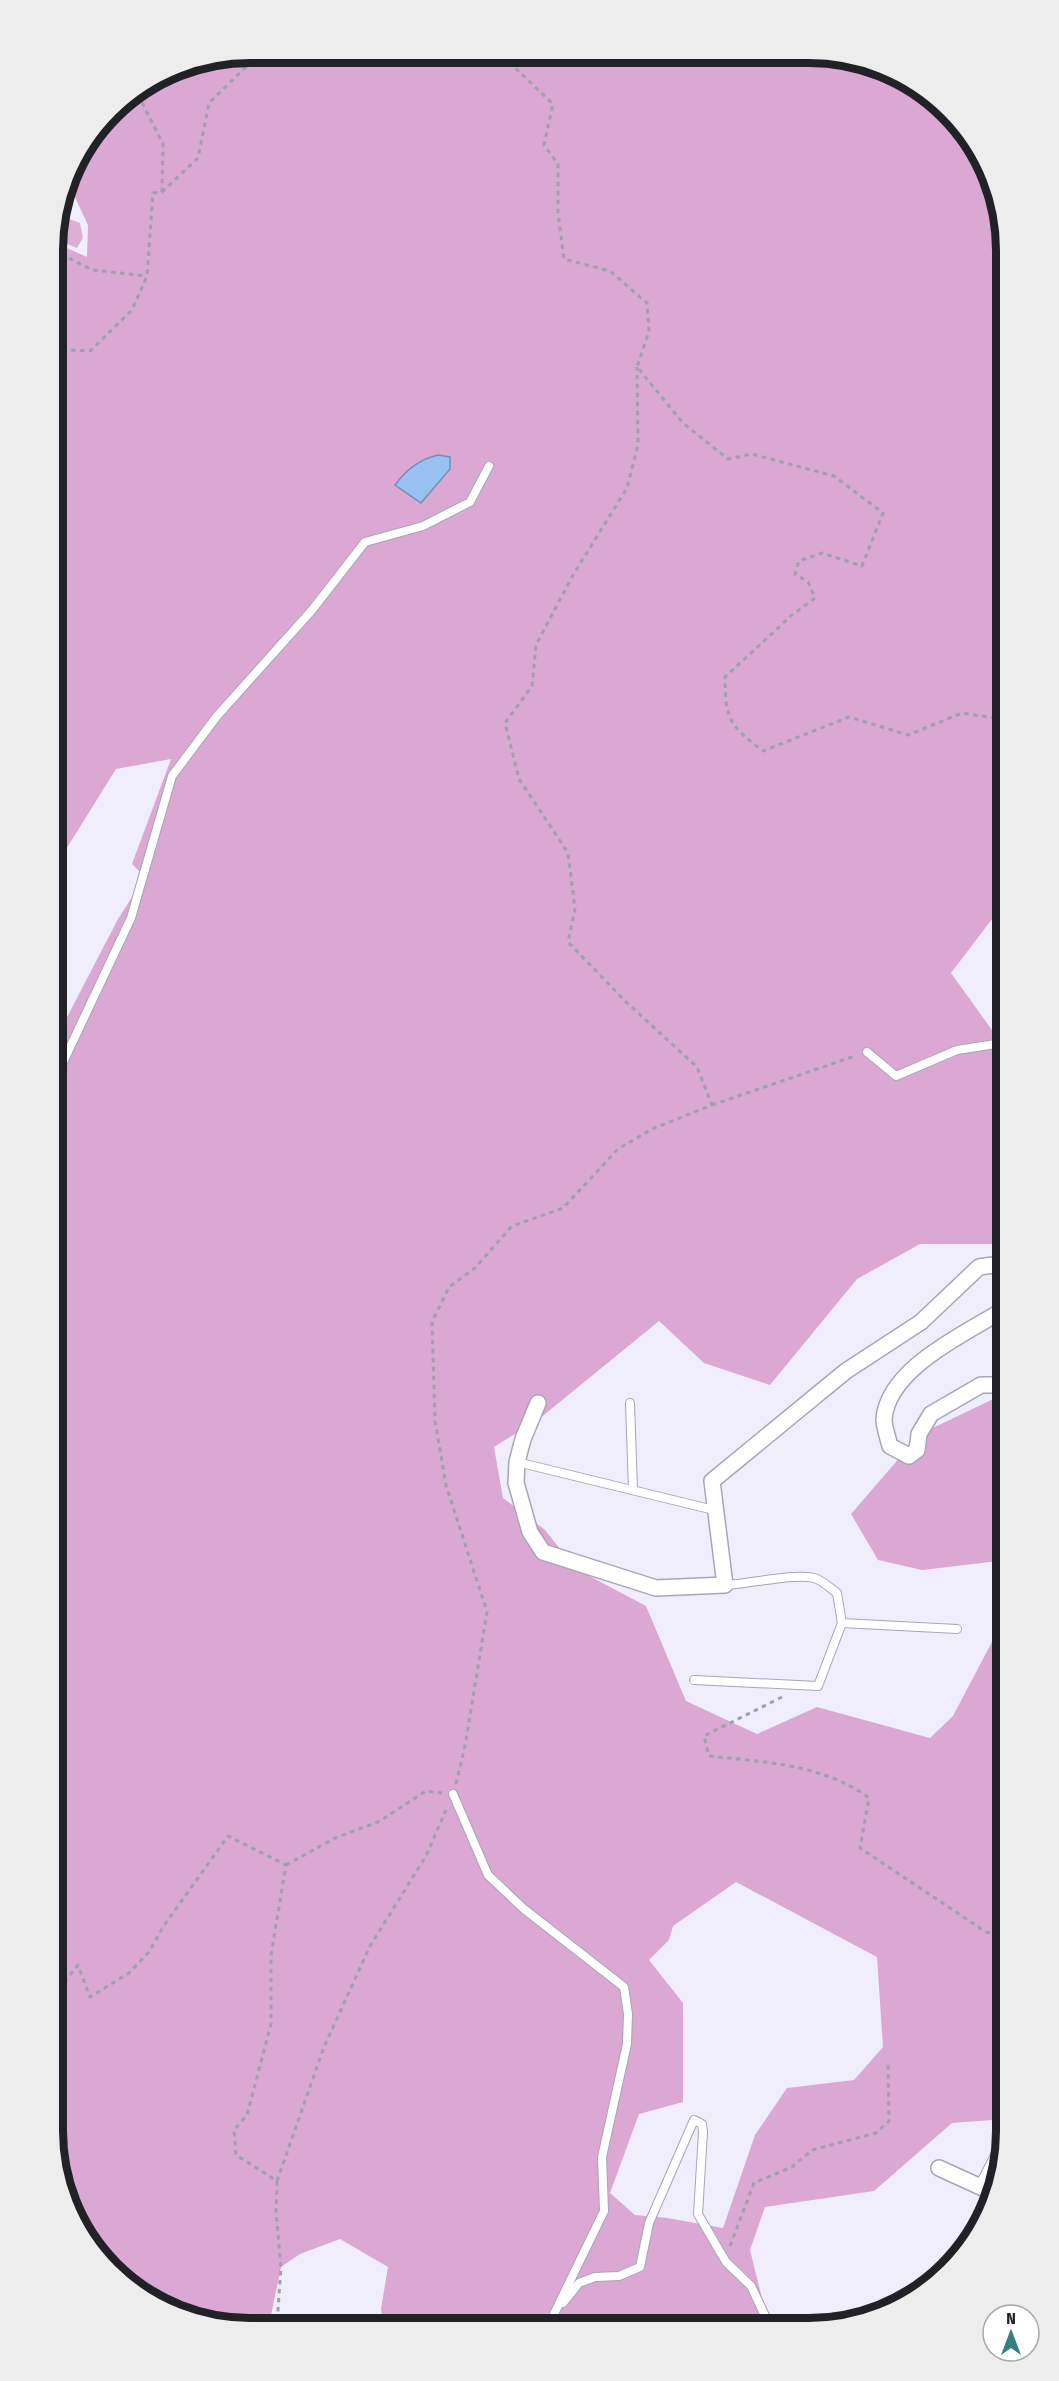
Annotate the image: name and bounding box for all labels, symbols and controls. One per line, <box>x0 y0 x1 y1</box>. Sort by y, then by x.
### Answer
north arrow <box>981 2303 1041 2363</box>
text: N <box>1006 2309 1016 2328</box>

